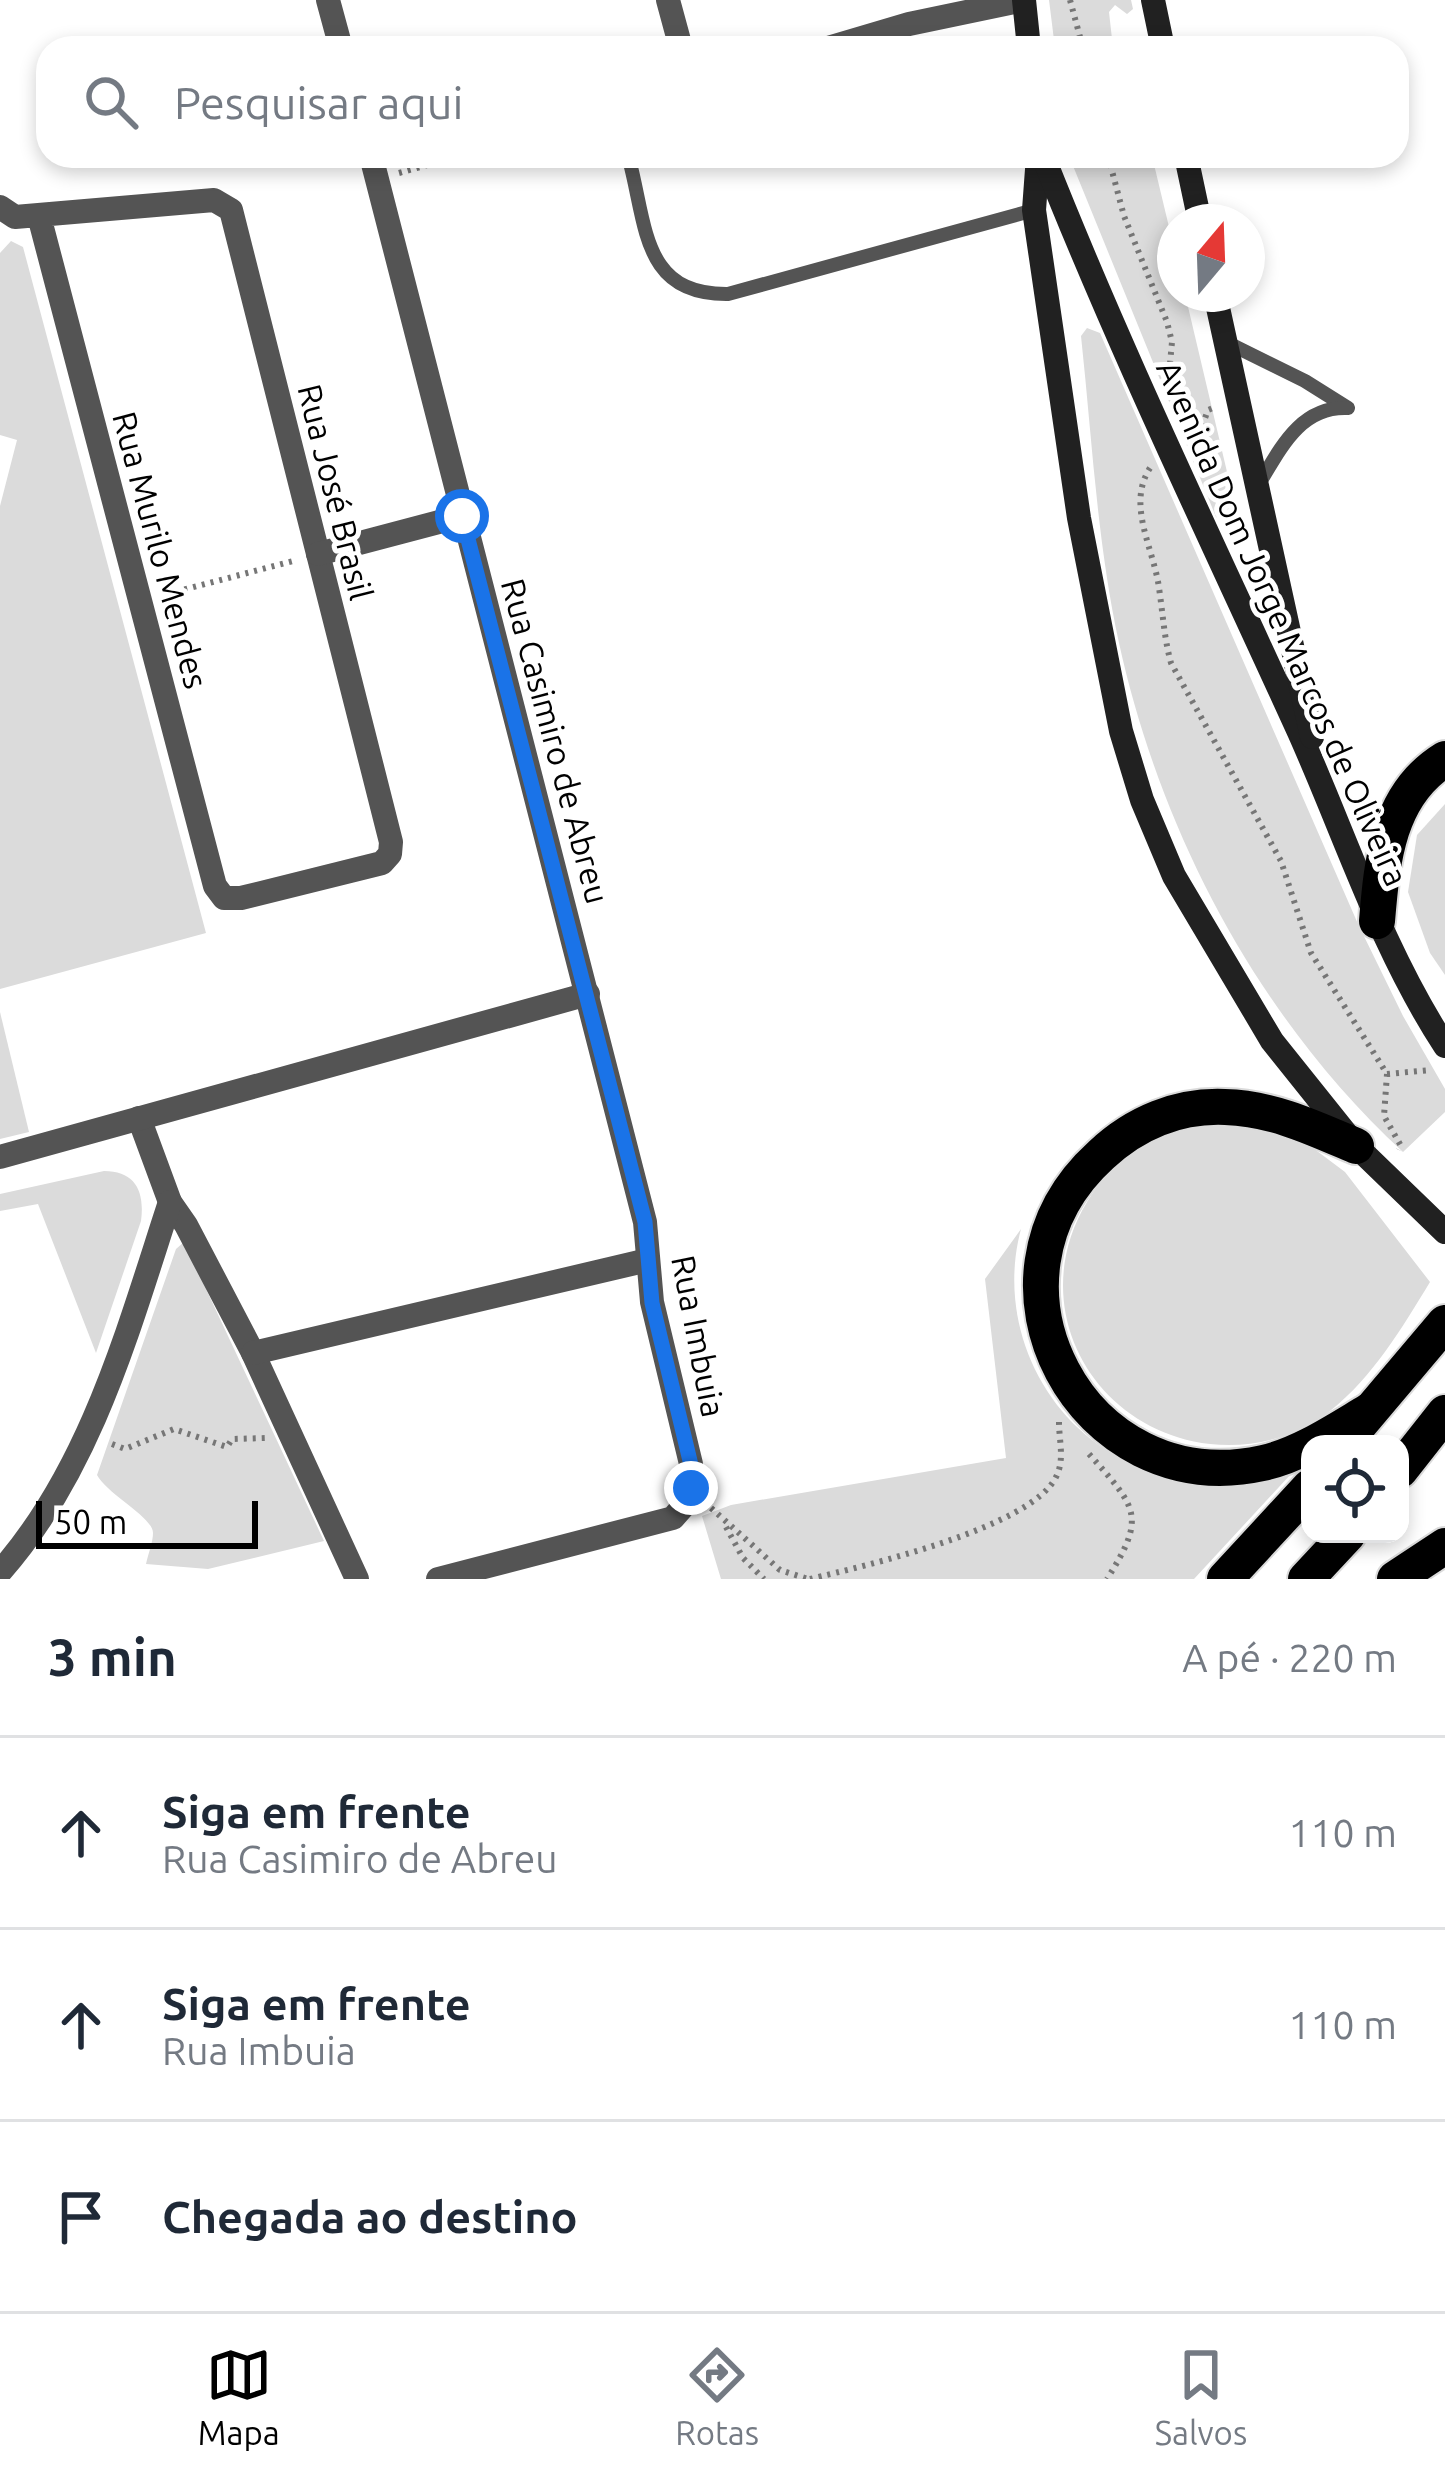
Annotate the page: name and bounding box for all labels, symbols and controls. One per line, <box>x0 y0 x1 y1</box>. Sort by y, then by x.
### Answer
search box <box>36 36 1409 168</box>
icon: search <box>78 69 144 135</box>
text: Pesquisar aqui <box>174 77 463 128</box>
north arrow <box>1157 204 1265 312</box>
street label: Avenida Dom Jorge Marcos de Oliveira <box>1150 355 1416 891</box>
street label: Rua José Brasil <box>291 380 381 604</box>
street label: Rua Murilo Mendes <box>106 408 216 692</box>
route start <box>435 489 489 543</box>
street label: Rua Casimiro de Abreu <box>495 575 617 907</box>
street label: Rua Imbuia <box>665 1252 733 1420</box>
map controls <box>1301 1435 1409 1543</box>
button: locate <box>1301 1435 1409 1543</box>
route end <box>664 1461 718 1515</box>
scale bar <box>36 1495 258 1548</box>
text: 50 m <box>54 1503 127 1540</box>
text: 3 min <box>48 1628 177 1686</box>
text: A pé · 220 m <box>1182 1636 1397 1679</box>
text: Siga em frente <box>162 1786 471 1837</box>
icon: ahead <box>48 1800 114 1866</box>
text: 110 m <box>1288 1811 1397 1854</box>
text: Rua Casimiro de Abreu <box>162 1837 558 1880</box>
text: Siga em frente <box>162 1978 471 2029</box>
icon: ahead <box>48 1992 114 2058</box>
text: 110 m <box>1288 2003 1397 2046</box>
text: Rua Imbuia <box>162 2029 356 2072</box>
icon: arrive <box>48 2184 114 2250</box>
text: Chegada ao destino <box>162 2191 578 2242</box>
tab: Mapa <box>198 2342 280 2451</box>
tab: Rotas <box>675 2342 759 2451</box>
tab: Salvos <box>1155 2342 1247 2451</box>

